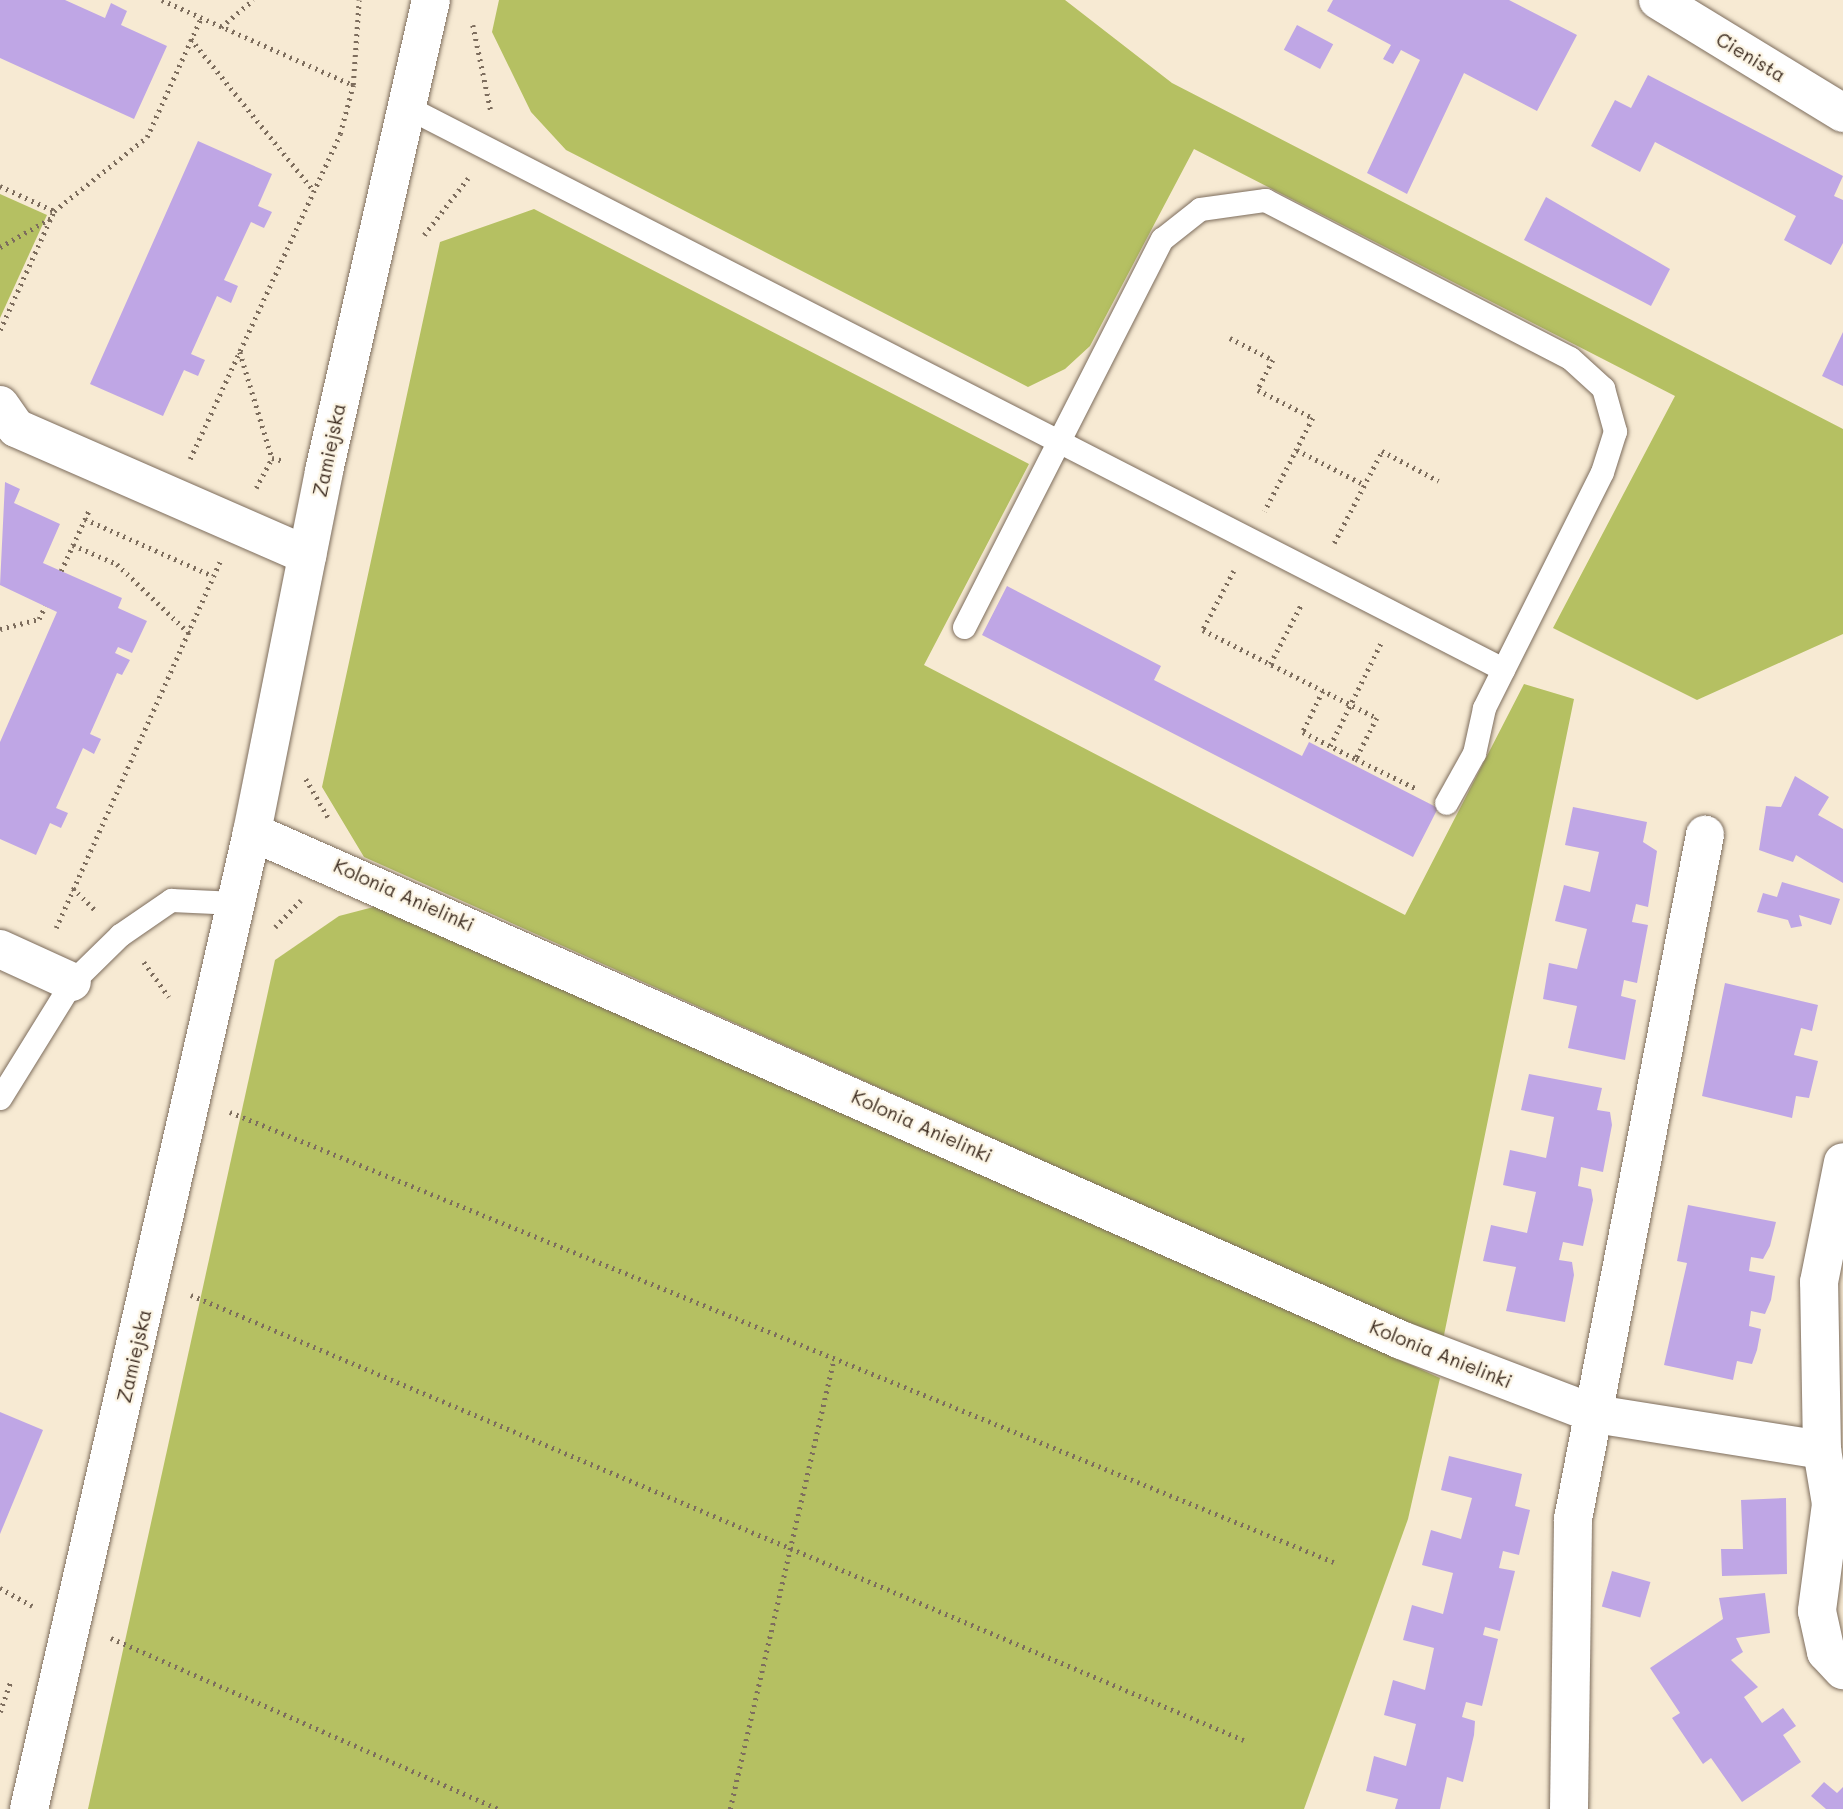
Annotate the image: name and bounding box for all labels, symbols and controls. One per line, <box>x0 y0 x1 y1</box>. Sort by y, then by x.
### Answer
street label: Cienista <box>1712 27 1790 87</box>
street label: Zamiejska <box>308 401 350 499</box>
street label: Kolonia Anielinki <box>330 854 478 936</box>
street label: Kolonia Anielinki <box>848 1085 996 1167</box>
street label: Zamiejska <box>112 1307 156 1405</box>
street label: Kolonia Anielinki <box>1367 1315 1515 1393</box>

